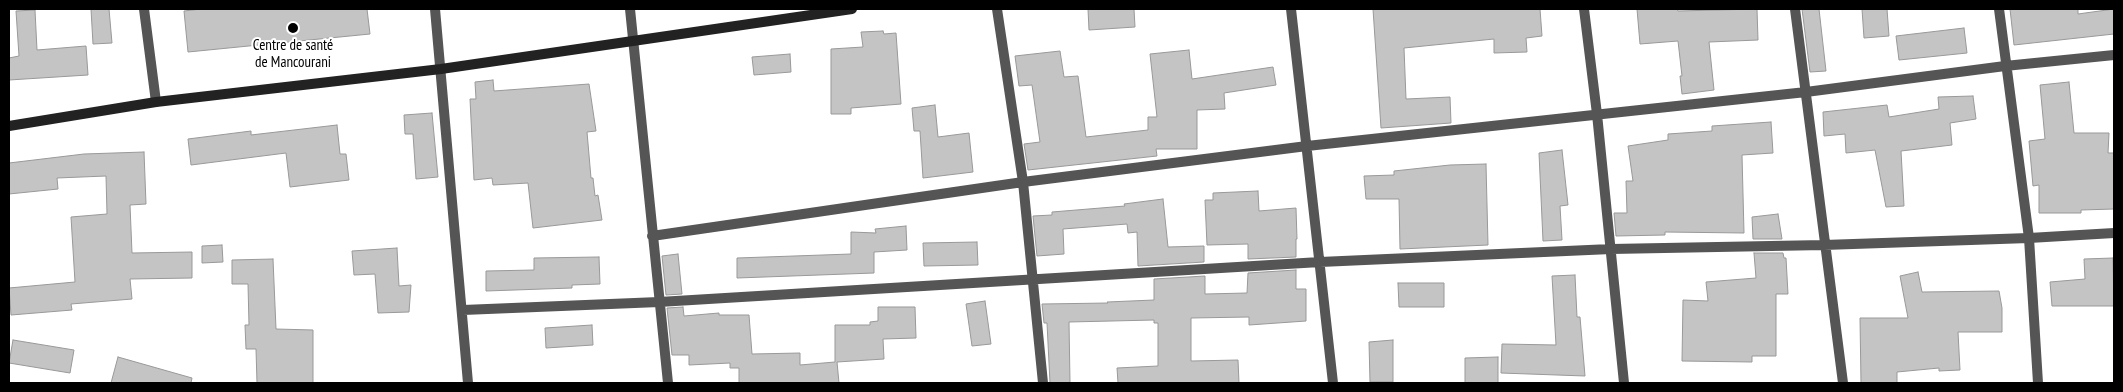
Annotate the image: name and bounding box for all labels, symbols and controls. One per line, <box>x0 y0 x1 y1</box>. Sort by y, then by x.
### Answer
marker: Centre de santé de Mancourani <box>286 21 300 35</box>
place label: Centre de santé de Mancourani <box>253 37 333 72</box>

